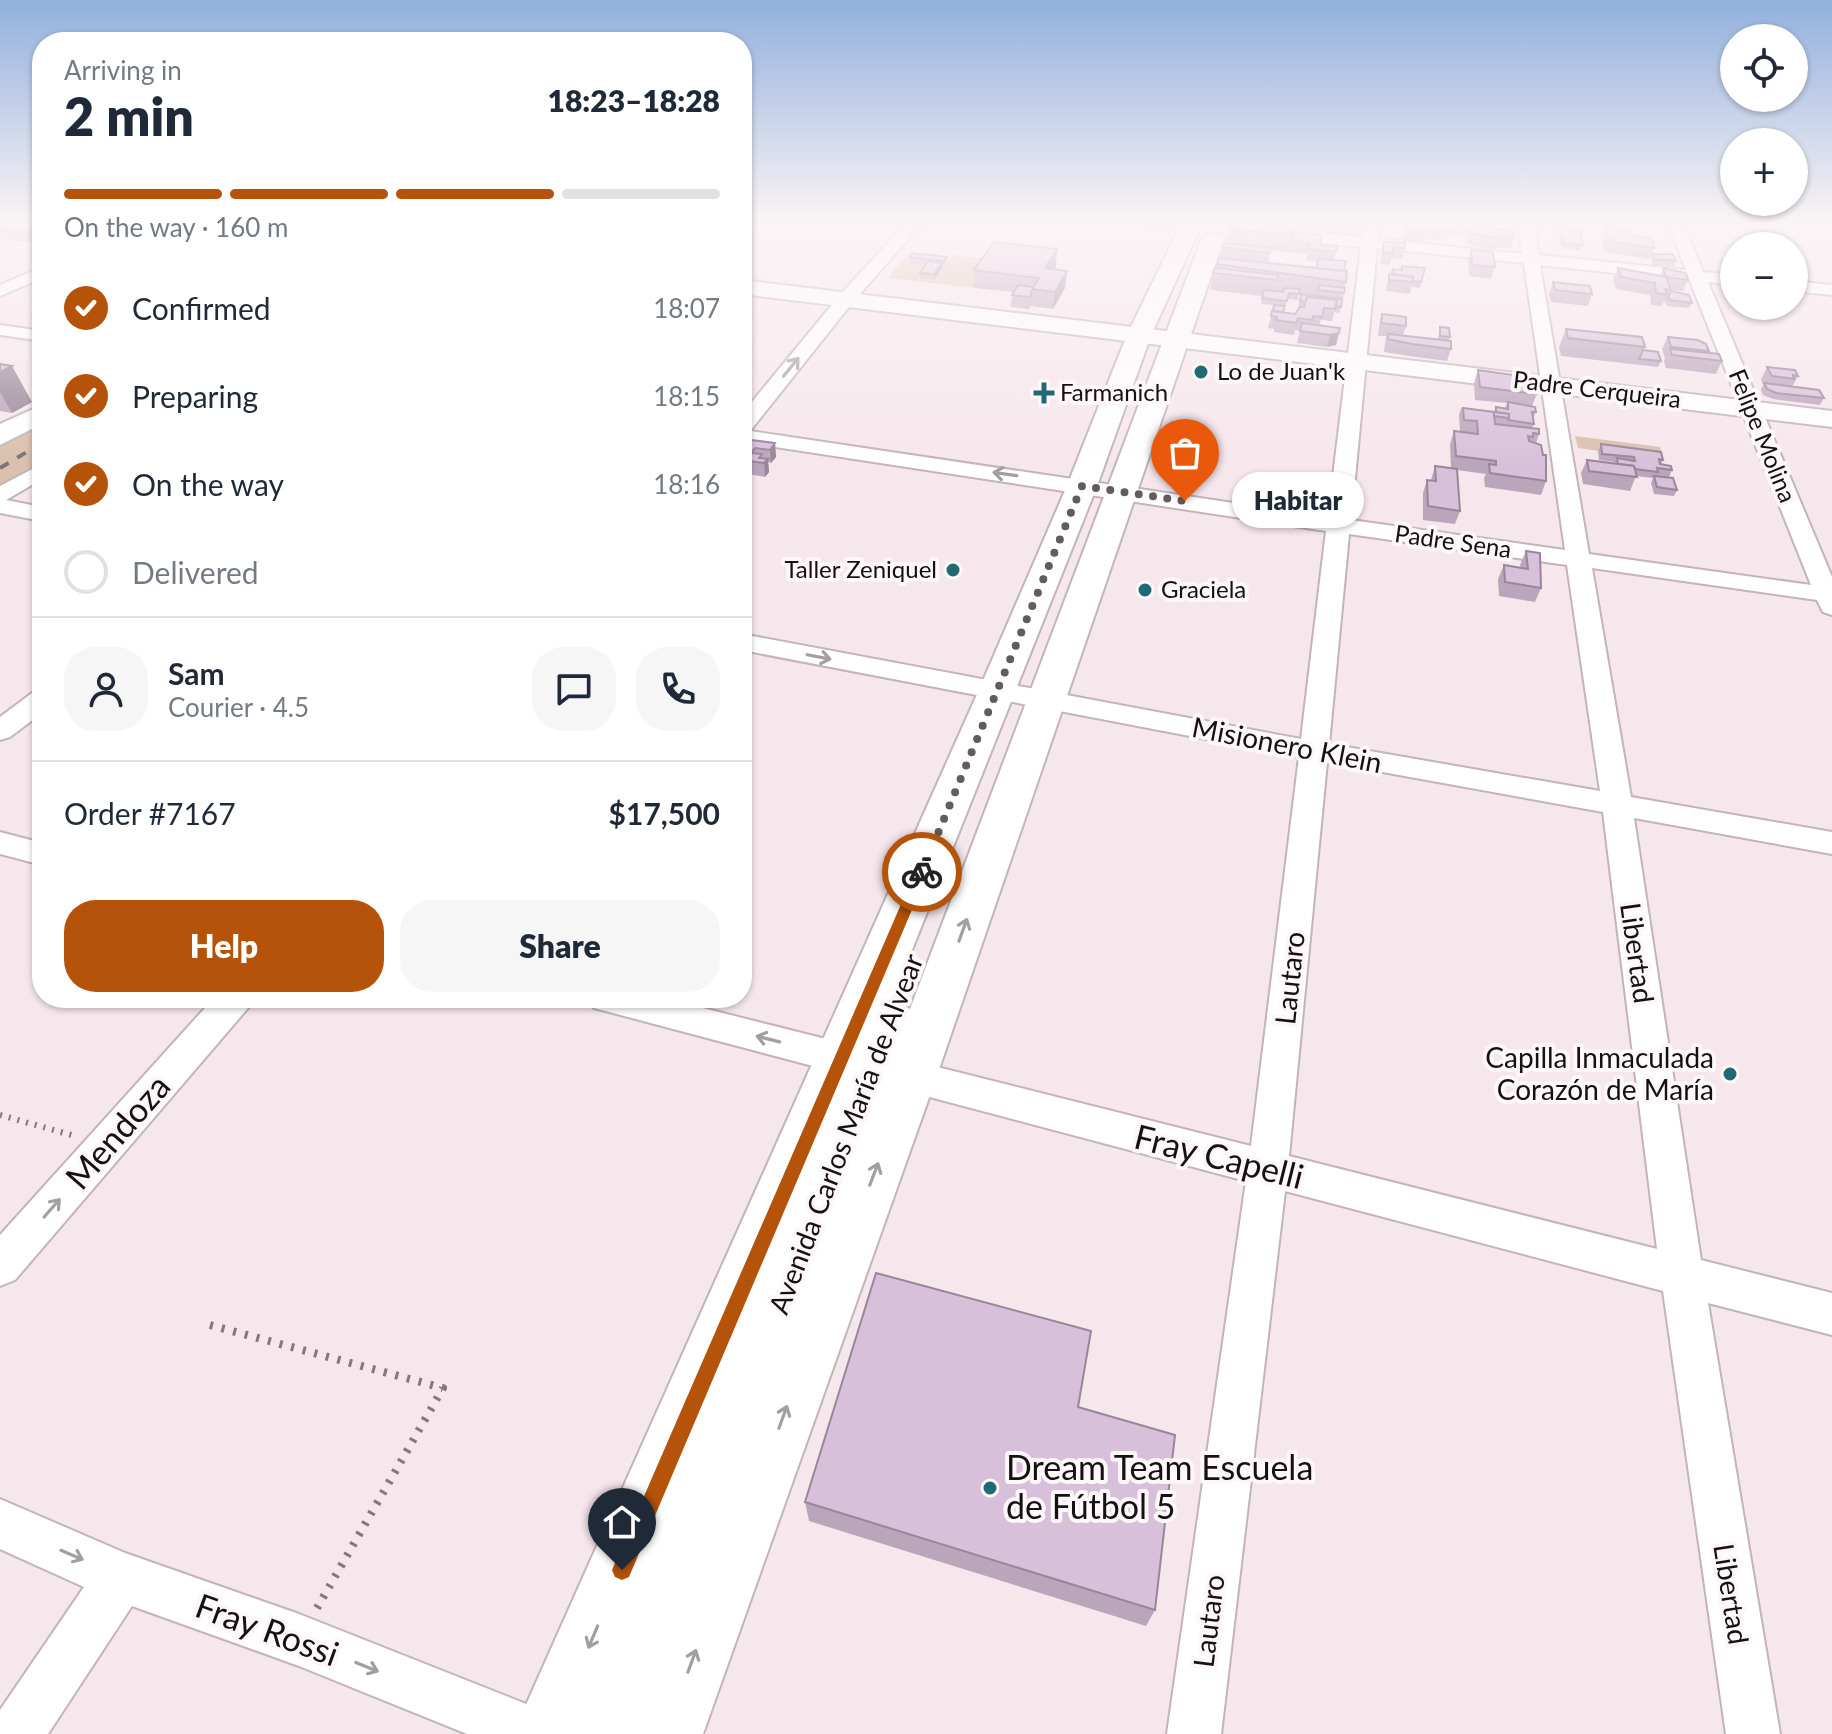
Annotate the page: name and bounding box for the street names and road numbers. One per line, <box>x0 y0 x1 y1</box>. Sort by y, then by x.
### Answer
street label: Padre Cerqueira <box>1512 364 1683 413</box>
street label: Felipe Molina <box>1724 365 1803 506</box>
street label: Padre Sena <box>1393 518 1513 563</box>
street label: Misionero Klein <box>1189 709 1385 779</box>
street label: Libertad <box>1614 900 1662 1005</box>
street label: Lautaro <box>1267 930 1311 1026</box>
street label: Avenida Carlos María de Alvear <box>761 949 930 1319</box>
street label: Mendoza <box>56 1065 178 1197</box>
street label: Fray Capelli <box>1131 1115 1308 1196</box>
street label: Libertad <box>1707 1541 1757 1647</box>
street label: Lautaro <box>1185 1572 1231 1669</box>
street label: Fray Rossi <box>191 1584 344 1673</box>

